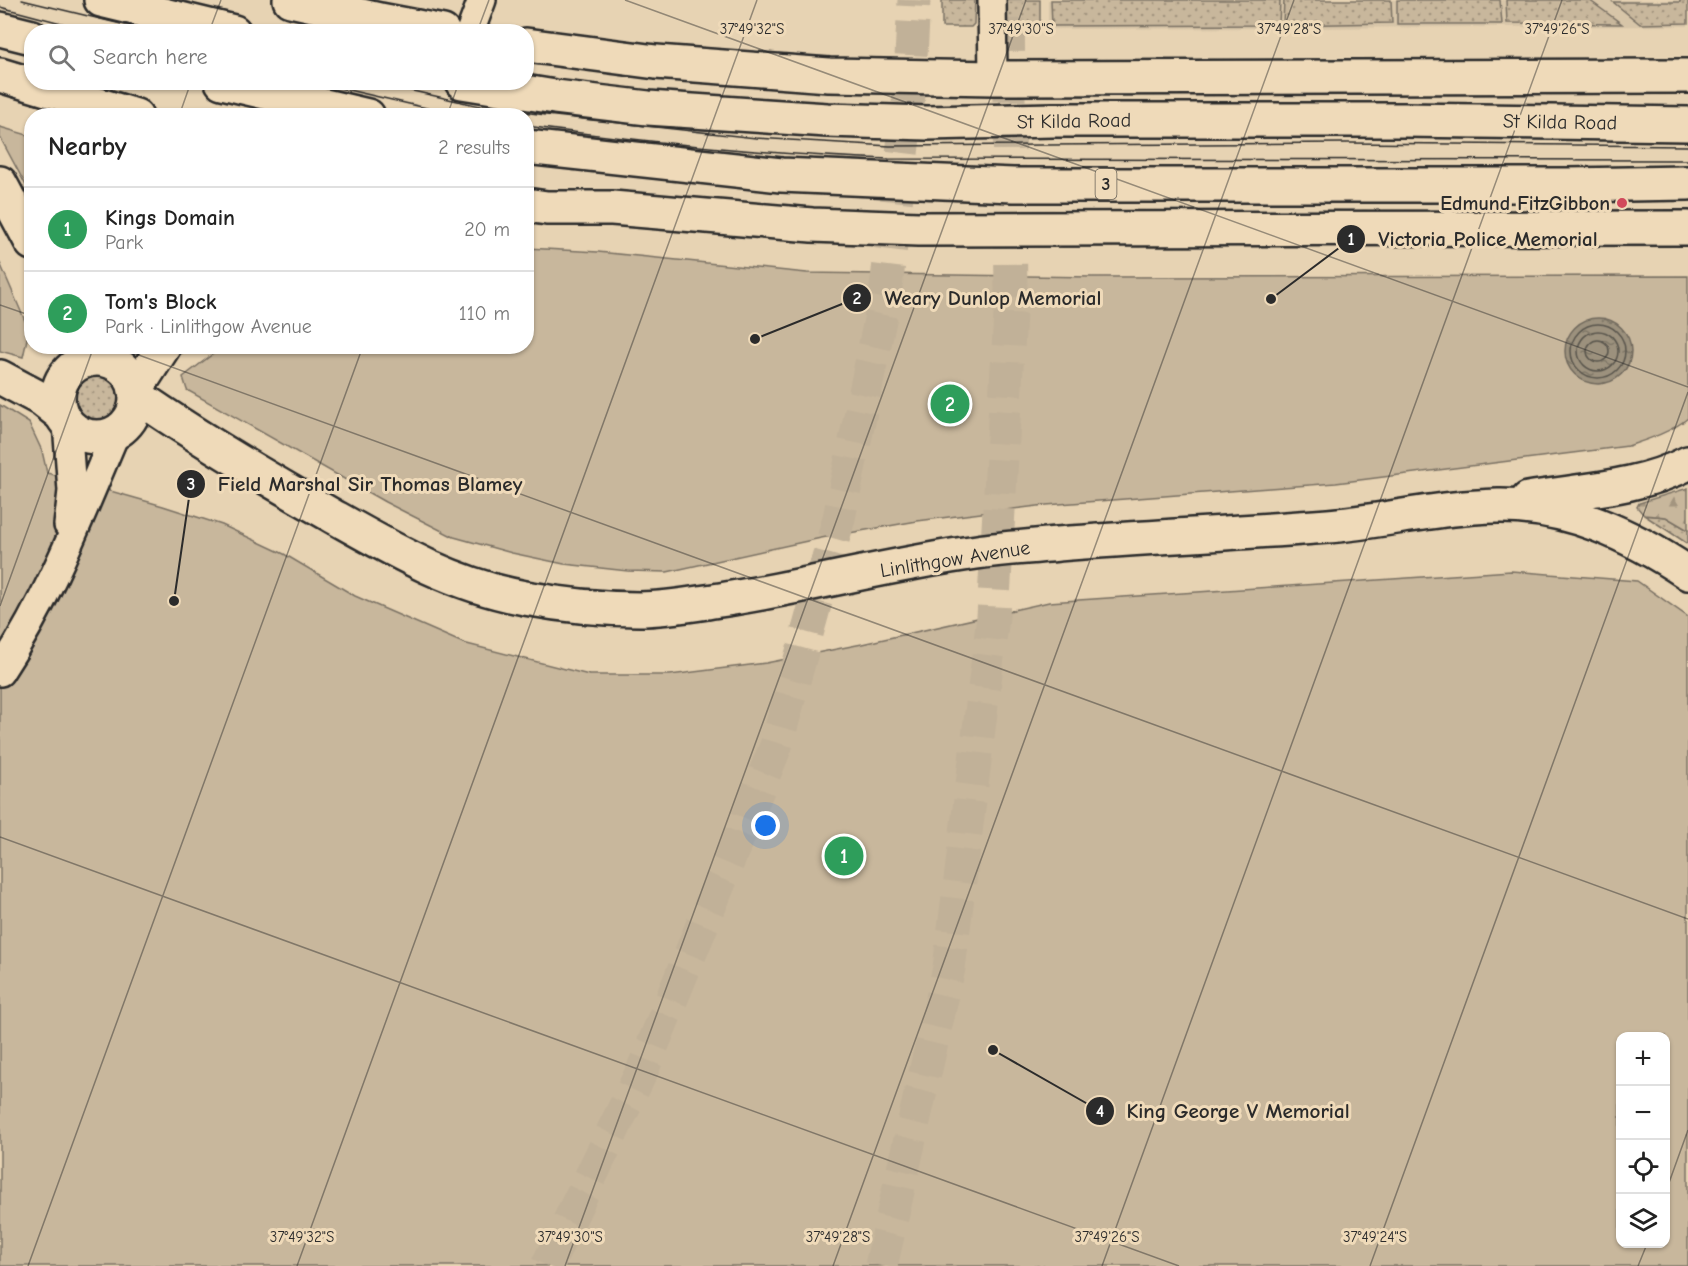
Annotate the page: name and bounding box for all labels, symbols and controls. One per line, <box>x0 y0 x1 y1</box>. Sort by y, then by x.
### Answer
text: 37°49'32"S <box>720 20 784 38</box>
text: 37°49'30"S <box>988 20 1054 38</box>
text: 37°49'28"S <box>1257 20 1321 38</box>
text: 37°49'26"S <box>1525 20 1589 38</box>
search box <box>24 24 534 90</box>
icon: search <box>45 41 78 74</box>
text: Search here <box>93 44 208 70</box>
street label: St Kilda Road <box>1017 109 1131 133</box>
street label: St Kilda Road <box>1503 110 1617 134</box>
text: Nearby <box>48 132 127 162</box>
text: 2 results <box>438 136 510 159</box>
road number: 3 <box>1096 169 1116 199</box>
place label: Edmund FitzGibbon <box>1440 192 1610 215</box>
marker: Edmund FitzGibbon <box>1615 196 1629 210</box>
text: Kings Domain <box>105 205 235 231</box>
text: 1 <box>64 218 71 241</box>
text: 20 m <box>464 218 510 241</box>
callout: Victoria Police Memorial <box>1336 219 1609 258</box>
text: Victoria Police Memorial <box>1378 227 1598 251</box>
text: 1 <box>1347 229 1355 250</box>
text: Park <box>105 231 143 254</box>
callout: Weary Dunlop Memorial <box>842 278 1113 317</box>
text: Weary Dunlop Memorial <box>885 286 1101 310</box>
text: 2 <box>853 288 862 309</box>
text: Tom's Block <box>105 289 216 315</box>
text: 2 <box>63 302 72 325</box>
text: 110 m <box>459 302 510 325</box>
text: Park · Linlithgow Avenue <box>105 315 312 338</box>
pin: 2 <box>930 382 970 426</box>
callout: Field Marshal Sir Thomas Blamey <box>176 465 534 504</box>
text: Field Marshal Sir Thomas Blamey <box>218 472 523 496</box>
text: 3 <box>187 474 195 495</box>
street label: Linlithgow Avenue <box>878 536 1032 582</box>
your location <box>751 811 780 840</box>
pin: 1 <box>824 834 864 878</box>
map controls <box>1616 1032 1670 1248</box>
button: + <box>1616 1032 1670 1086</box>
button: − <box>1616 1086 1670 1140</box>
callout: King George V Memorial <box>1085 1092 1362 1131</box>
text: King George V Memorial <box>1126 1099 1350 1123</box>
text: 4 <box>1096 1101 1104 1122</box>
button: locate <box>1616 1140 1670 1194</box>
button: layers <box>1616 1194 1670 1248</box>
text: 37°49'32"S <box>270 1228 334 1246</box>
text: 37°49'30"S <box>537 1228 603 1246</box>
text: 37°49'28"S <box>806 1228 870 1246</box>
text: 37°49'26"S <box>1075 1228 1139 1246</box>
text: 37°49'24"S <box>1343 1228 1407 1246</box>

